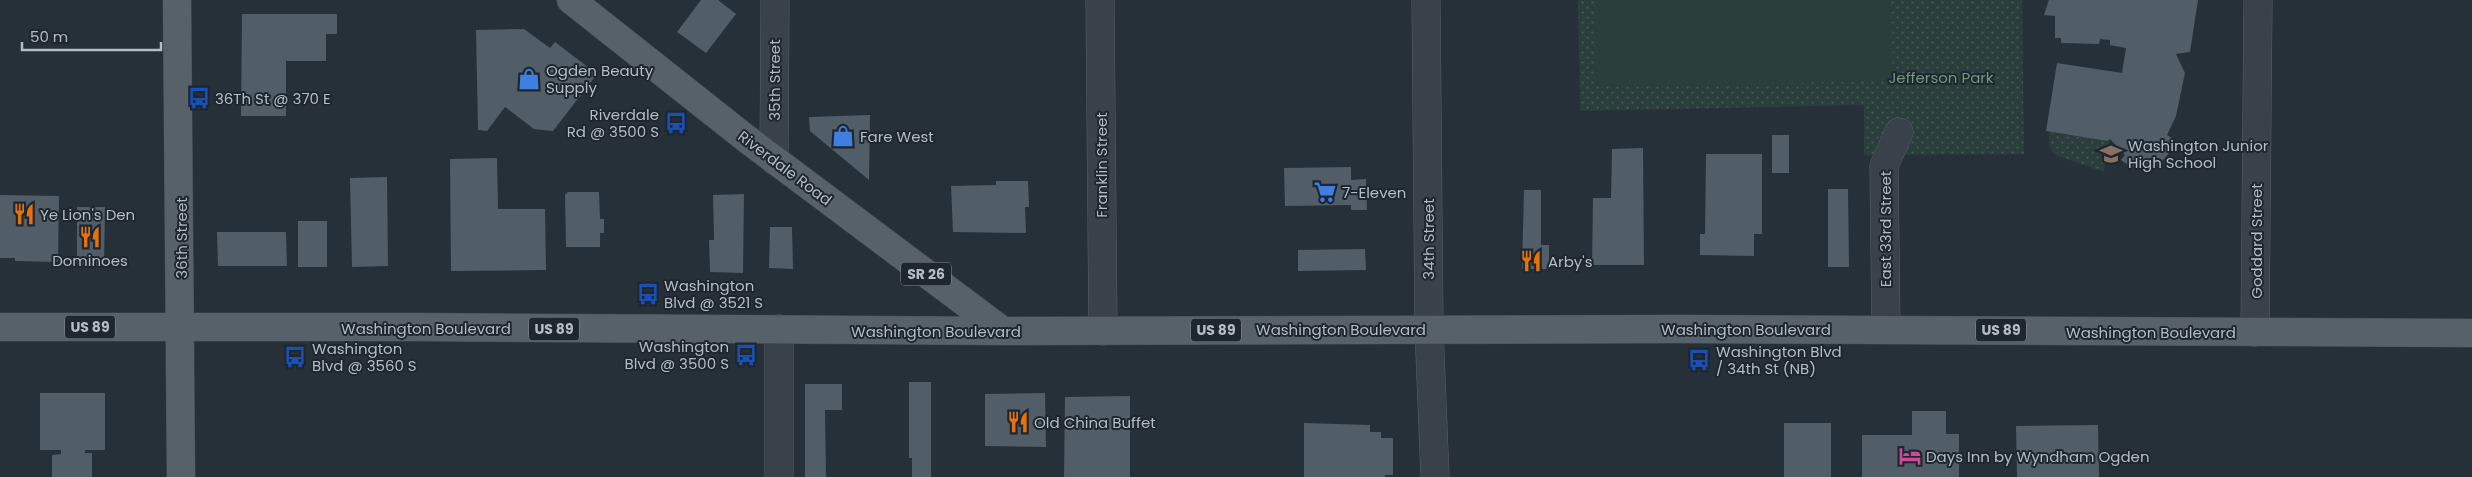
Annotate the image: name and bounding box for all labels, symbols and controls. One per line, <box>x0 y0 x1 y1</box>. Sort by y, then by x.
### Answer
scale bar <box>22 20 161 52</box>
text: 50 m <box>30 26 68 47</box>
street label: 35th Street <box>764 39 785 121</box>
place label: Ogden Beauty Supply <box>546 60 654 98</box>
shop icon: Ogden Beauty Supply <box>516 66 542 92</box>
park label: Jefferson Park <box>1888 67 1994 88</box>
bus stop icon: 36Th St @ 370 E <box>186 85 212 111</box>
place label: 36Th St @ 370 E <box>215 88 331 109</box>
place label: Riverdale Rd @ 3500 S <box>567 104 659 142</box>
bus stop icon: Riverdale Rd @ 3500 S <box>663 110 689 136</box>
street label: Franklin Street <box>1091 112 1112 218</box>
shop icon: Fare West <box>830 123 856 149</box>
street label: Riverdale Road <box>734 126 836 210</box>
place label: Fare West <box>860 126 934 147</box>
place label: Washington Junior High School <box>2128 135 2269 173</box>
school or university icon: Washington Junior High School <box>2098 141 2124 167</box>
street label: East 33rd Street <box>1875 171 1896 287</box>
supermarket icon: 7-Eleven <box>1312 179 1338 205</box>
place label: 7-Eleven <box>1342 182 1406 203</box>
street label: Goddard Street <box>2246 183 2267 299</box>
street label: 36th Street <box>171 197 192 279</box>
street label: 34th Street <box>1418 198 1439 280</box>
restaurant icon: Ye Lion's Den <box>11 201 37 227</box>
place label: Ye Lion's Den <box>40 204 135 225</box>
restaurant icon: Dominoes <box>77 224 103 250</box>
restaurant icon: Arby's <box>1518 248 1544 274</box>
place label: Dominoes <box>52 250 128 271</box>
place label: Arby's <box>1548 251 1593 272</box>
road number: SR 26 <box>901 262 951 286</box>
place label: Washington Blvd @ 3521 S <box>664 275 763 313</box>
bus stop icon: Washington Blvd @ 3521 S <box>635 281 661 307</box>
road number: US 89 <box>65 316 115 338</box>
street label: Washington Boulevard <box>341 318 511 339</box>
road number: US 89 <box>529 318 579 340</box>
road number: US 89 <box>1191 318 1241 342</box>
road number: US 89 <box>1976 318 2026 342</box>
street label: Washington Boulevard <box>1256 319 1426 340</box>
street label: Washington Boulevard <box>1661 319 1831 340</box>
street label: Washington Boulevard <box>851 321 1021 342</box>
street label: Washington Boulevard <box>2066 322 2236 343</box>
place label: Washington Blvd @ 3500 S <box>624 336 729 374</box>
place label: Washington Blvd @ 3560 S <box>312 338 417 376</box>
place label: Washington Blvd / 34th St (NB) <box>1716 341 1842 379</box>
bus stop icon: Washington Blvd @ 3500 S <box>733 342 759 368</box>
bus stop icon: Washington Blvd @ 3560 S <box>282 344 308 370</box>
bus stop icon: Washington Blvd / 34th St (NB) <box>1686 347 1712 373</box>
restaurant icon: Old China Buffet <box>1005 409 1031 435</box>
place label: Old China Buffet <box>1034 412 1156 433</box>
hotel icon: Days Inn by Wyndham Ogden <box>1897 443 1923 469</box>
place label: Days Inn by Wyndham Ogden <box>1926 446 2150 467</box>

